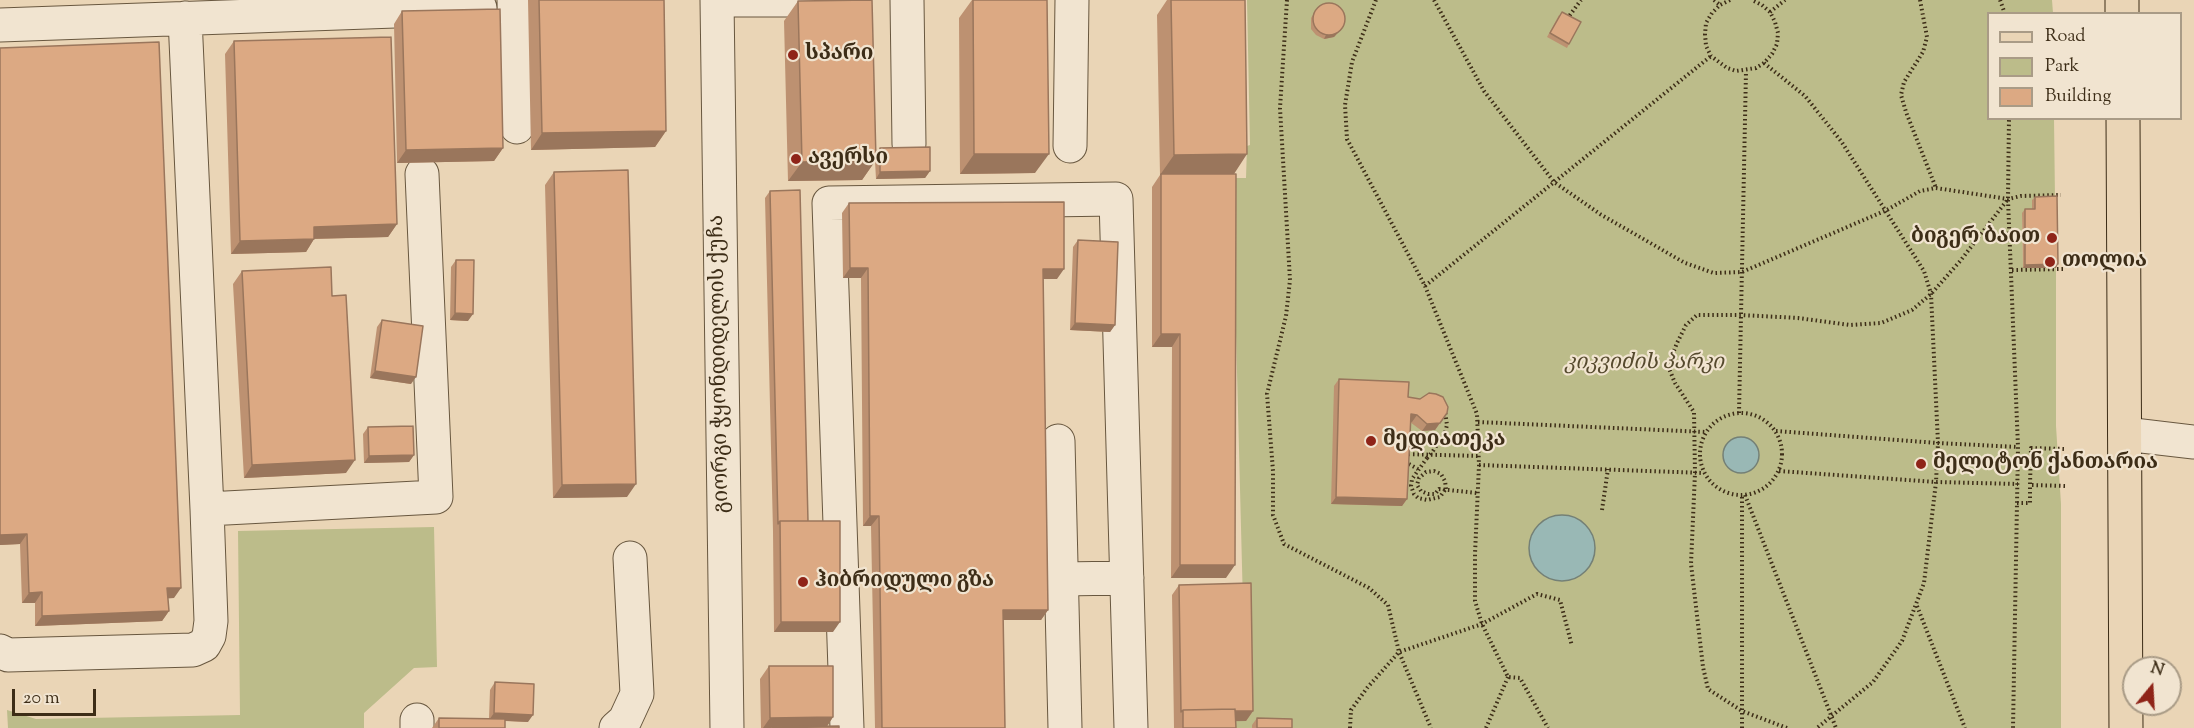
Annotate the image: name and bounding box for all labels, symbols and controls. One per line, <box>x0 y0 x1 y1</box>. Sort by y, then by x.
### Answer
legend <box>1987 12 2182 120</box>
text: Road <box>2045 24 2085 50</box>
place label: სპარი <box>805 42 873 68</box>
marker: სპარი <box>786 48 800 62</box>
text: Park <box>2045 54 2079 80</box>
text: Building <box>2045 84 2111 110</box>
place label: ავერსი <box>808 146 888 172</box>
marker: ავერსი <box>789 152 803 166</box>
street label: გიორგი ჭყონდიდელის ქუჩა <box>706 214 736 514</box>
place label: ბიგერ ბაით <box>1911 225 2040 251</box>
marker: ბიგერ ბაით <box>2045 231 2059 245</box>
place label: თოლია <box>2062 249 2147 275</box>
marker: თოლია <box>2043 255 2057 269</box>
park label: კიკვიძის პარკი <box>1564 351 1724 377</box>
place label: მედიათეკა <box>1383 428 1505 454</box>
marker: მედიათეკა <box>1364 434 1378 448</box>
place label: მელიტონ ქანთარია <box>1933 451 2158 477</box>
marker: მელიტონ ქანთარია <box>1914 457 1928 471</box>
place label: ჰიბრიდული გზა <box>815 569 994 595</box>
marker: ჰიბრიდული გზა <box>796 575 810 589</box>
north arrow <box>2122 656 2182 716</box>
text: N <box>2147 657 2167 683</box>
scale bar <box>15 677 99 715</box>
text: 20 m <box>23 686 60 712</box>

